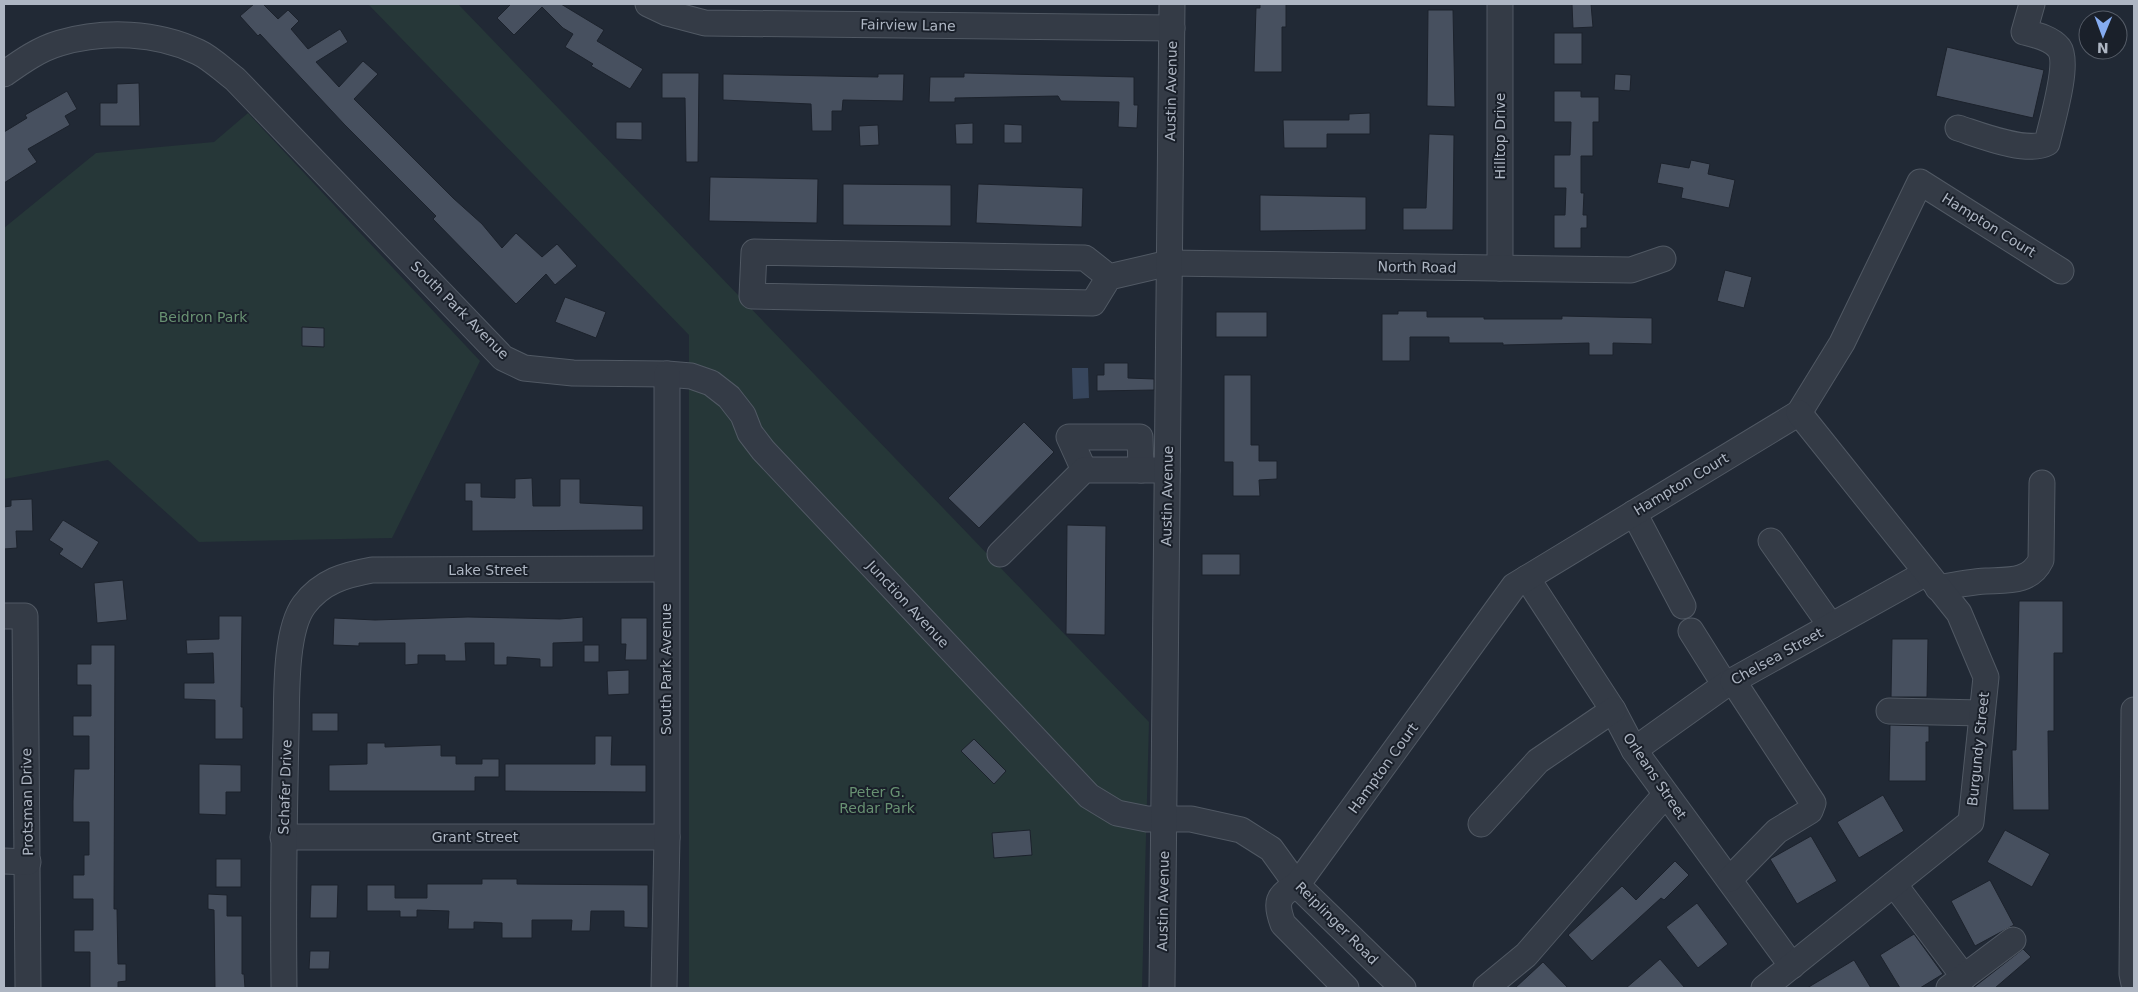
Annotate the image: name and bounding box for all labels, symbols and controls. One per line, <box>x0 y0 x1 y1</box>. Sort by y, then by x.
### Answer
north arrow <box>2078 10 2128 60</box>
street label: Fairview Lane <box>860 16 956 34</box>
text: N <box>2097 40 2109 56</box>
street label: Austin Avenue <box>1162 41 1180 141</box>
street label: Hilltop Drive <box>1492 93 1508 179</box>
street label: Hampton Court <box>1939 190 2039 261</box>
street label: South Park Avenue <box>408 258 512 362</box>
street label: North Road <box>1377 258 1457 276</box>
park label: Beidron Park <box>159 309 248 325</box>
street label: Austin Avenue <box>1158 446 1176 546</box>
street label: Hampton Court <box>1631 449 1732 519</box>
street label: Junction Avenue <box>863 557 952 651</box>
street label: Lake Street <box>448 562 528 578</box>
street label: South Park Avenue <box>658 603 674 735</box>
street label: Chelsea Street <box>1728 624 1826 688</box>
street label: Burgundy Street <box>1964 691 1992 807</box>
street label: Hampton Court <box>1345 719 1421 816</box>
street label: Orleans Street <box>1620 730 1690 823</box>
street label: Schafer Drive <box>275 739 295 835</box>
street label: Protsman Drive <box>18 748 36 856</box>
park label: Peter G. Redar Park <box>839 784 916 816</box>
street label: Grant Street <box>432 829 519 845</box>
street label: Austin Avenue <box>1154 851 1172 951</box>
street label: Reiplinger Road <box>1292 878 1382 968</box>

